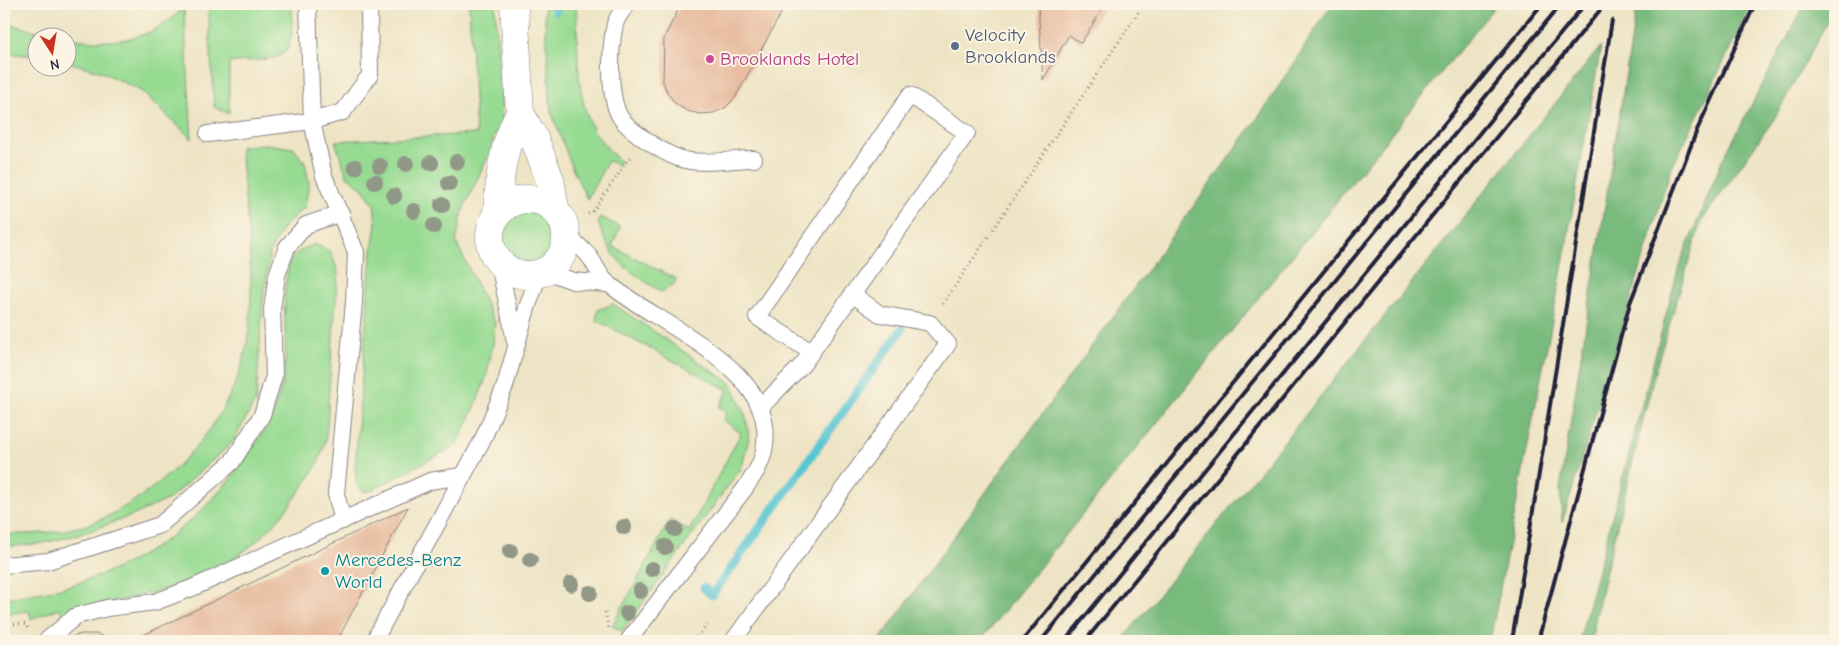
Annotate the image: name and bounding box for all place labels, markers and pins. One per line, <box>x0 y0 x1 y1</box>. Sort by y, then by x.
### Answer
place label: Velocity Brooklands <box>965 24 1056 68</box>
marker: Velocity Brooklands <box>949 40 961 52</box>
place label: Brooklands Hotel <box>720 48 859 70</box>
marker: Brooklands Hotel <box>704 53 716 65</box>
place label: Mercedes-Benz World <box>335 549 461 593</box>
marker: Mercedes-Benz World <box>319 565 331 577</box>

